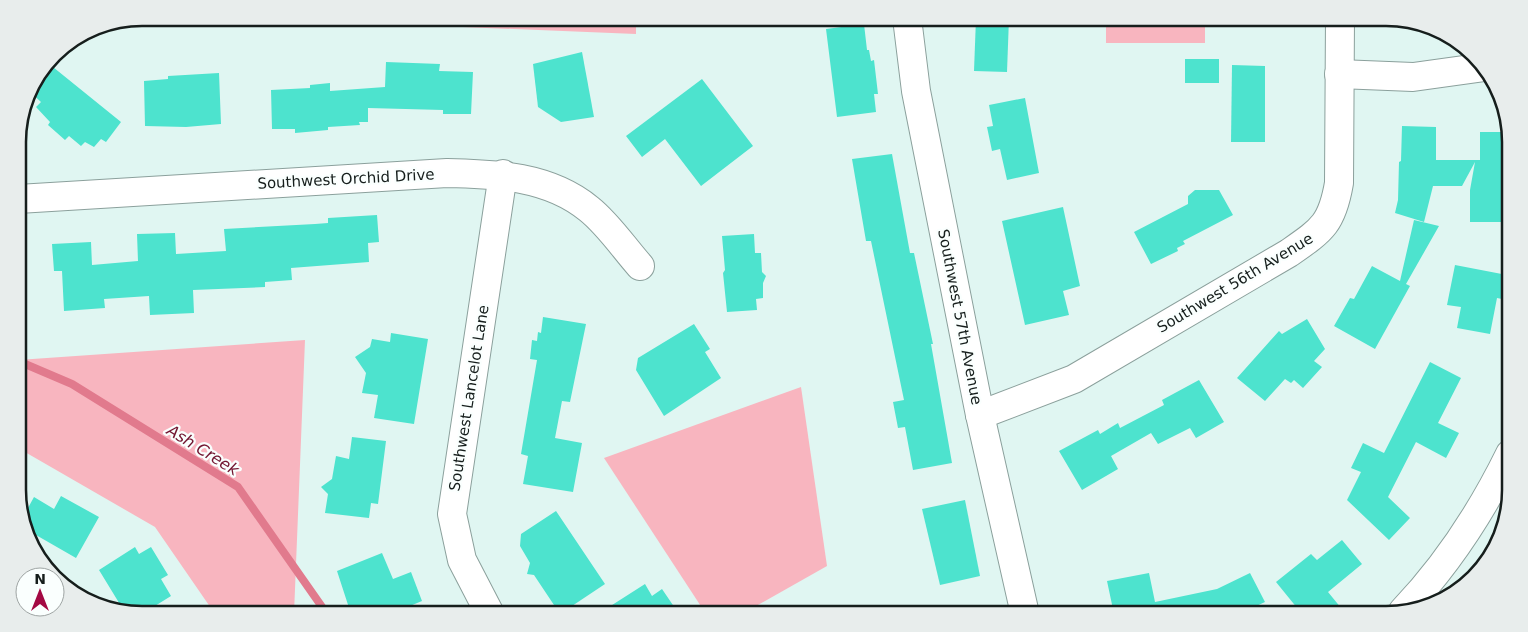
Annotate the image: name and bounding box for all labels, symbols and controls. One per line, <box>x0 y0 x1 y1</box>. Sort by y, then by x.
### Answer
street label: Southwest Orchid Drive <box>257 165 435 193</box>
street label: Southwest 57th Avenue <box>934 228 986 406</box>
street label: Southwest 56th Avenue <box>1154 229 1316 337</box>
street label: Southwest Lancelot Lane <box>445 304 493 492</box>
water label: Ash Creek <box>163 420 243 480</box>
north arrow <box>15 567 65 617</box>
text: N <box>34 571 46 587</box>

